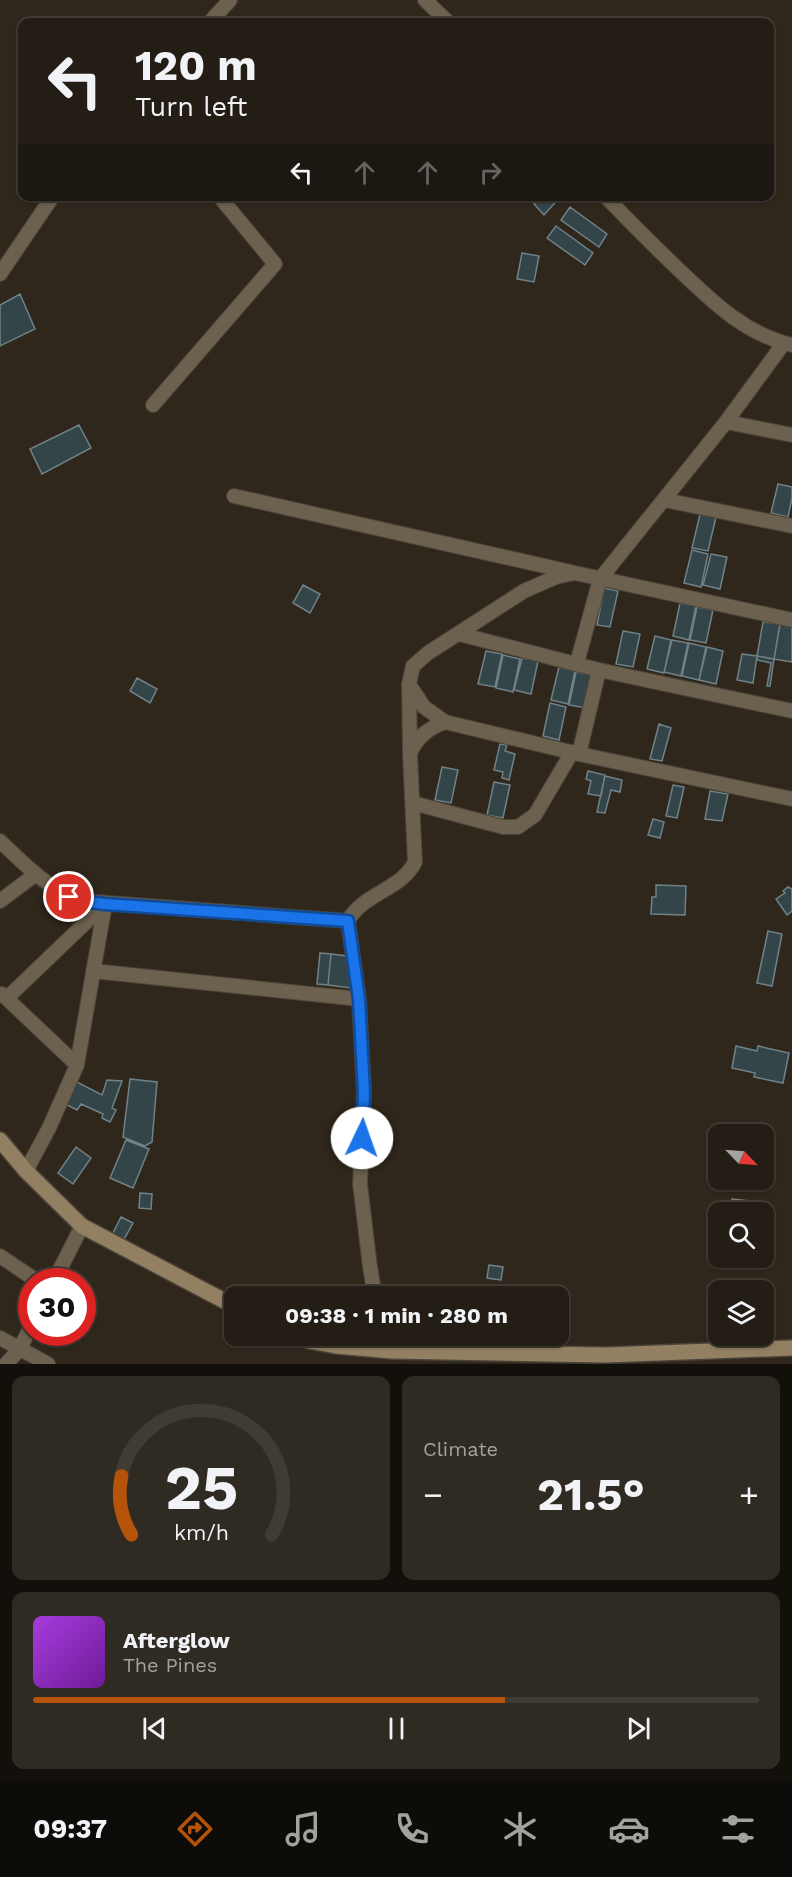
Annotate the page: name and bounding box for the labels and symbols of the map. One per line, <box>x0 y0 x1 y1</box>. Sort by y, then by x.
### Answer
pin <box>43 871 94 922</box>
position arrow <box>330 1106 394 1170</box>
north arrow <box>708 1124 774 1190</box>
speed limit sign: 30 <box>18 1268 96 1346</box>

